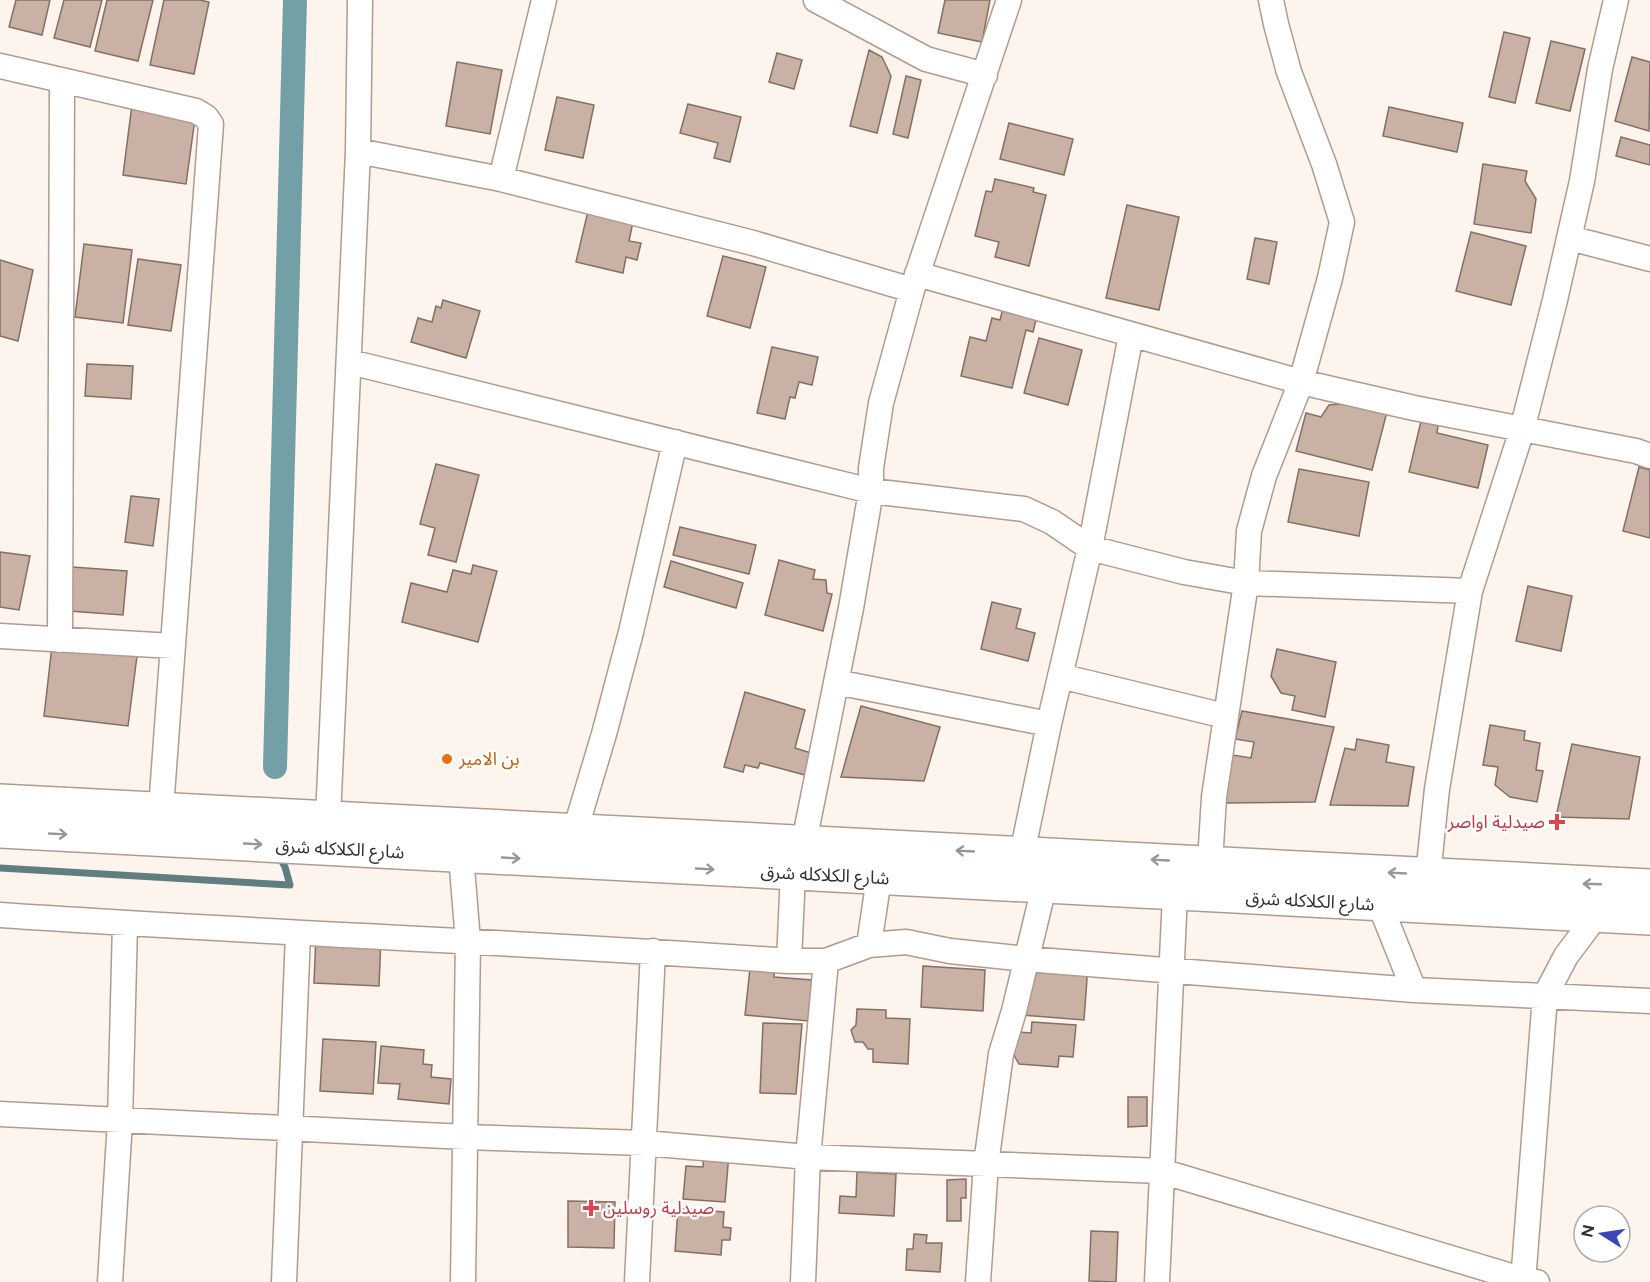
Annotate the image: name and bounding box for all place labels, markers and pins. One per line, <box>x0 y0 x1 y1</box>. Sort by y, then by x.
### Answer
place label: بن الامير <box>458 748 519 770</box>
marker: بن الامير <box>440 752 454 766</box>
place label: صيدلية اواصر <box>1447 811 1545 833</box>
marker: صيدلية اواصر <box>1550 815 1564 829</box>
place label: صيدلية روسلين <box>603 1197 714 1219</box>
marker: صيدلية روسلين <box>584 1201 598 1215</box>

